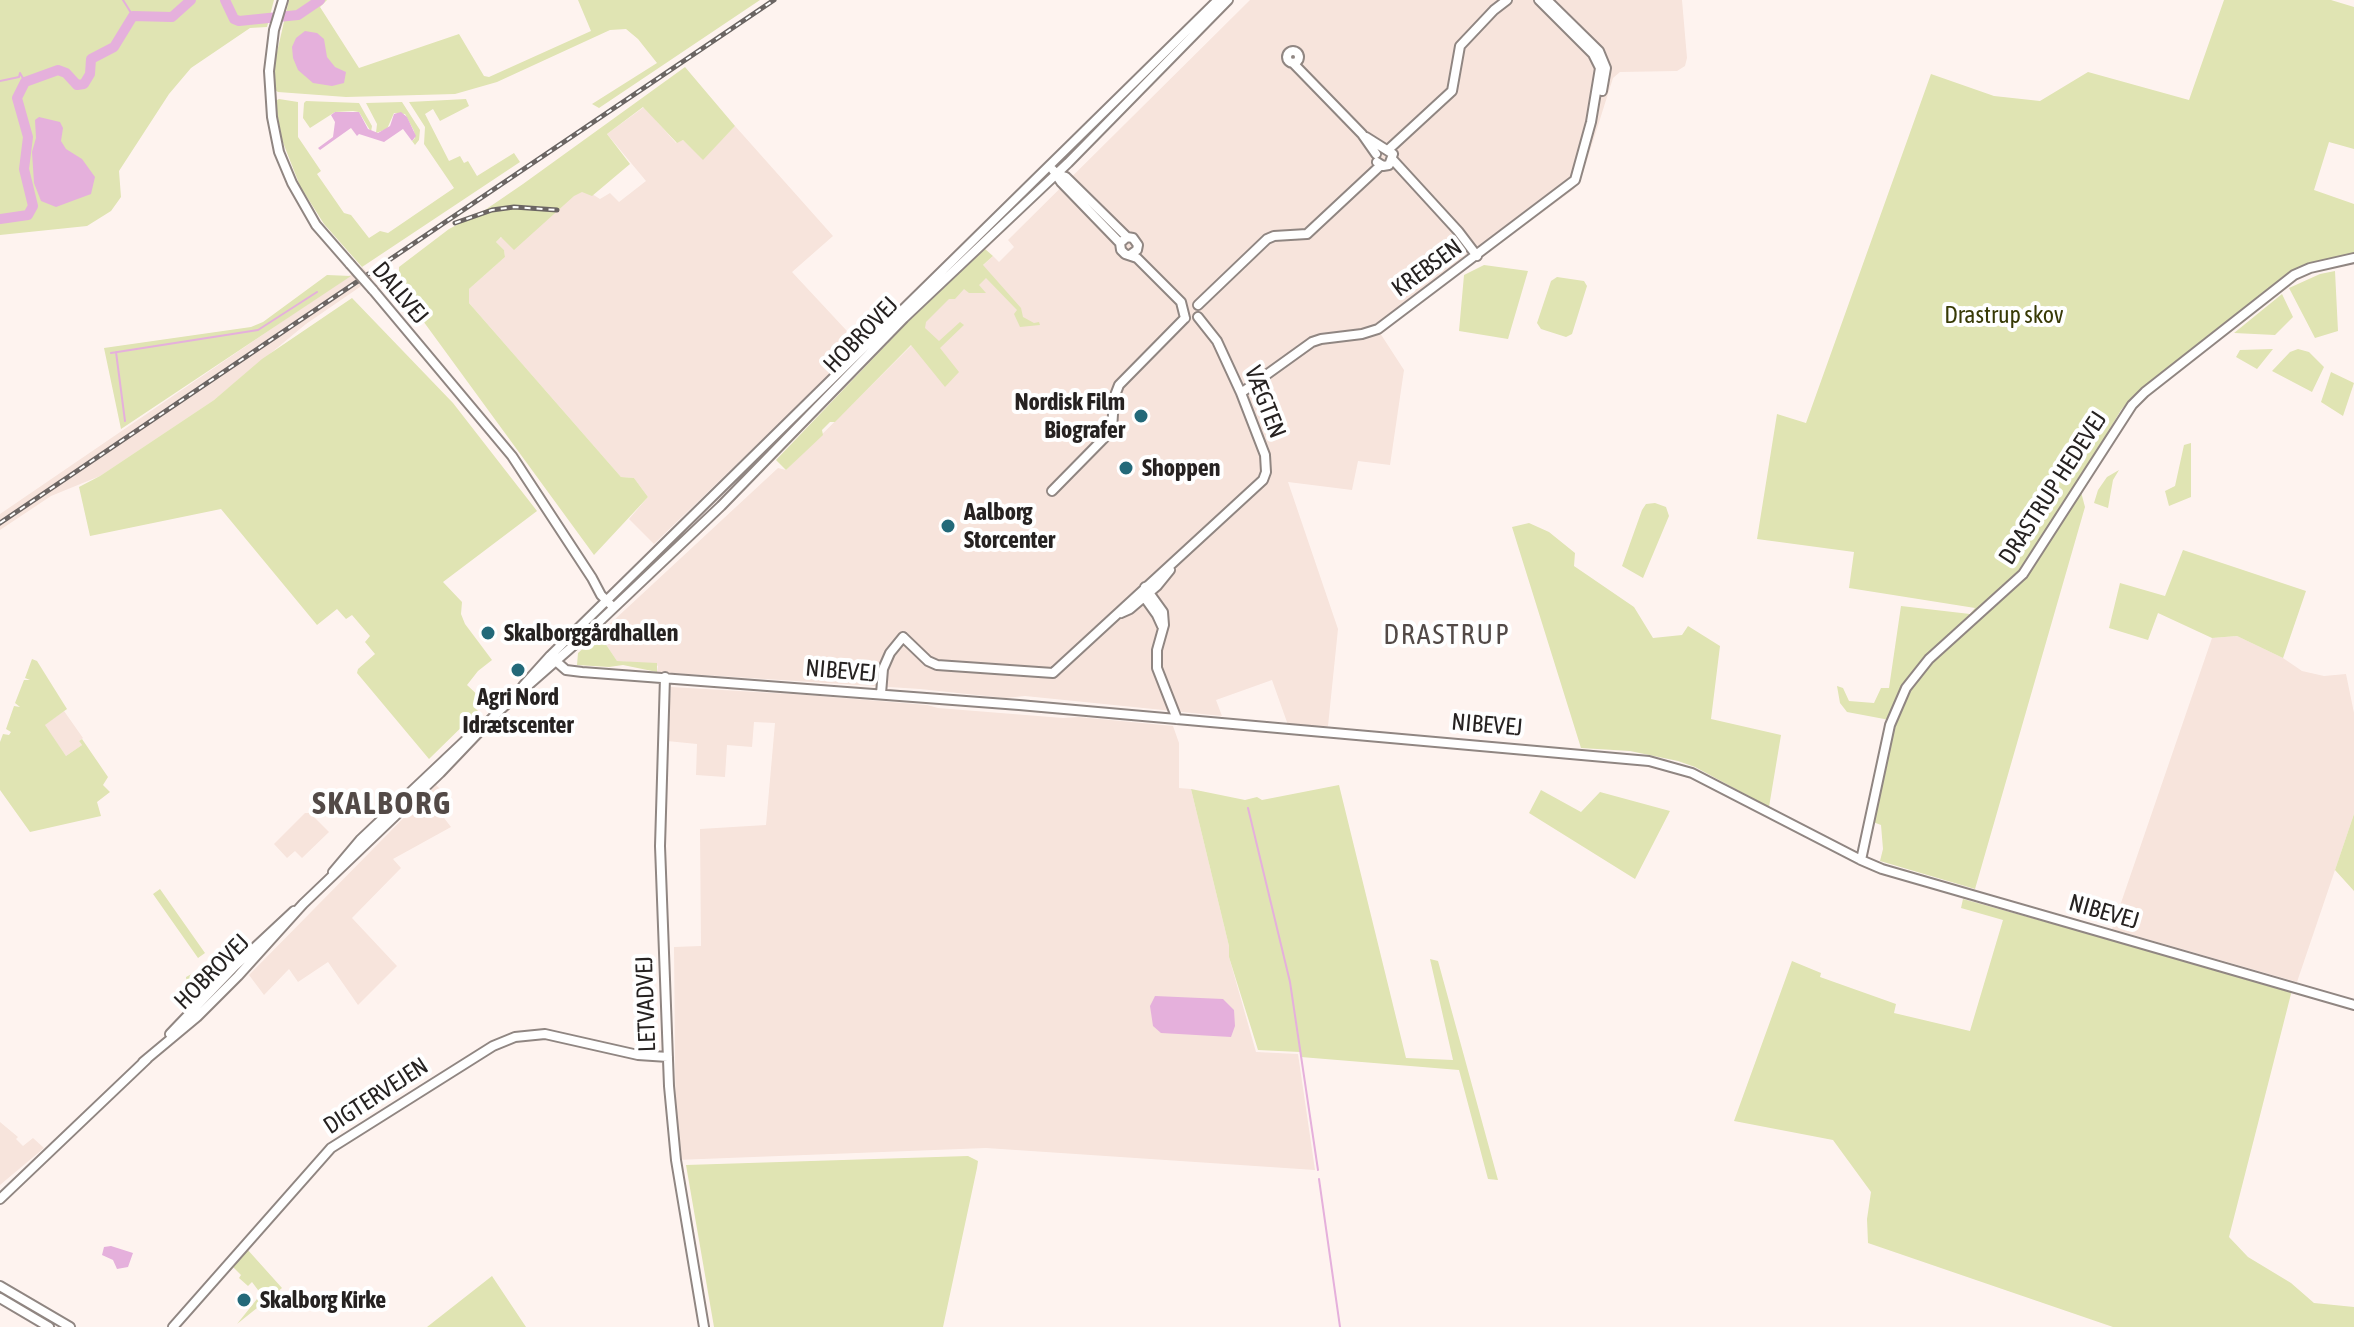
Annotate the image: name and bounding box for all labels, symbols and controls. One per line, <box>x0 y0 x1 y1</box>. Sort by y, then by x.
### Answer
street label: KREBSEN <box>1386 233 1468 303</box>
street label: DALLVEJ <box>366 256 434 330</box>
street label: HOBROVEJ <box>818 291 904 379</box>
park label: Drastrup skov <box>1944 301 2064 329</box>
street label: VÆGTEN <box>1238 362 1292 442</box>
place label: Nordisk Film Biografer <box>1014 388 1125 444</box>
street label: DRASTRUP HEDEVEJ <box>1993 406 2113 570</box>
marker: Nordisk Film Biografer <box>1132 407 1150 425</box>
place label: Shoppen <box>1142 454 1220 482</box>
marker: Shoppen <box>1117 459 1135 477</box>
place label: Aalborg Storcenter <box>964 498 1055 554</box>
marker: Aalborg Storcenter <box>939 517 957 535</box>
district label: DRASTRUP <box>1383 618 1511 652</box>
place label: Skalborggårdhallen <box>504 619 678 647</box>
marker: Skalborggårdhallen <box>479 624 497 642</box>
street label: NIBEVEJ <box>804 654 878 688</box>
marker: Agri Nord Idrætscenter <box>509 661 527 679</box>
place label: Agri Nord Idrætscenter <box>462 683 574 739</box>
street label: NIBEVEJ <box>1450 708 1524 742</box>
district label: SKALBORG <box>312 785 452 823</box>
street label: NIBEVEJ <box>2066 888 2142 936</box>
street label: HOBROVEJ <box>168 928 256 1016</box>
street label: LETVADVEJ <box>630 956 662 1052</box>
street label: DIGTERVEJEN <box>318 1052 434 1140</box>
place label: Skalborg Kirke <box>260 1286 386 1314</box>
marker: Skalborg Kirke <box>235 1291 253 1309</box>

